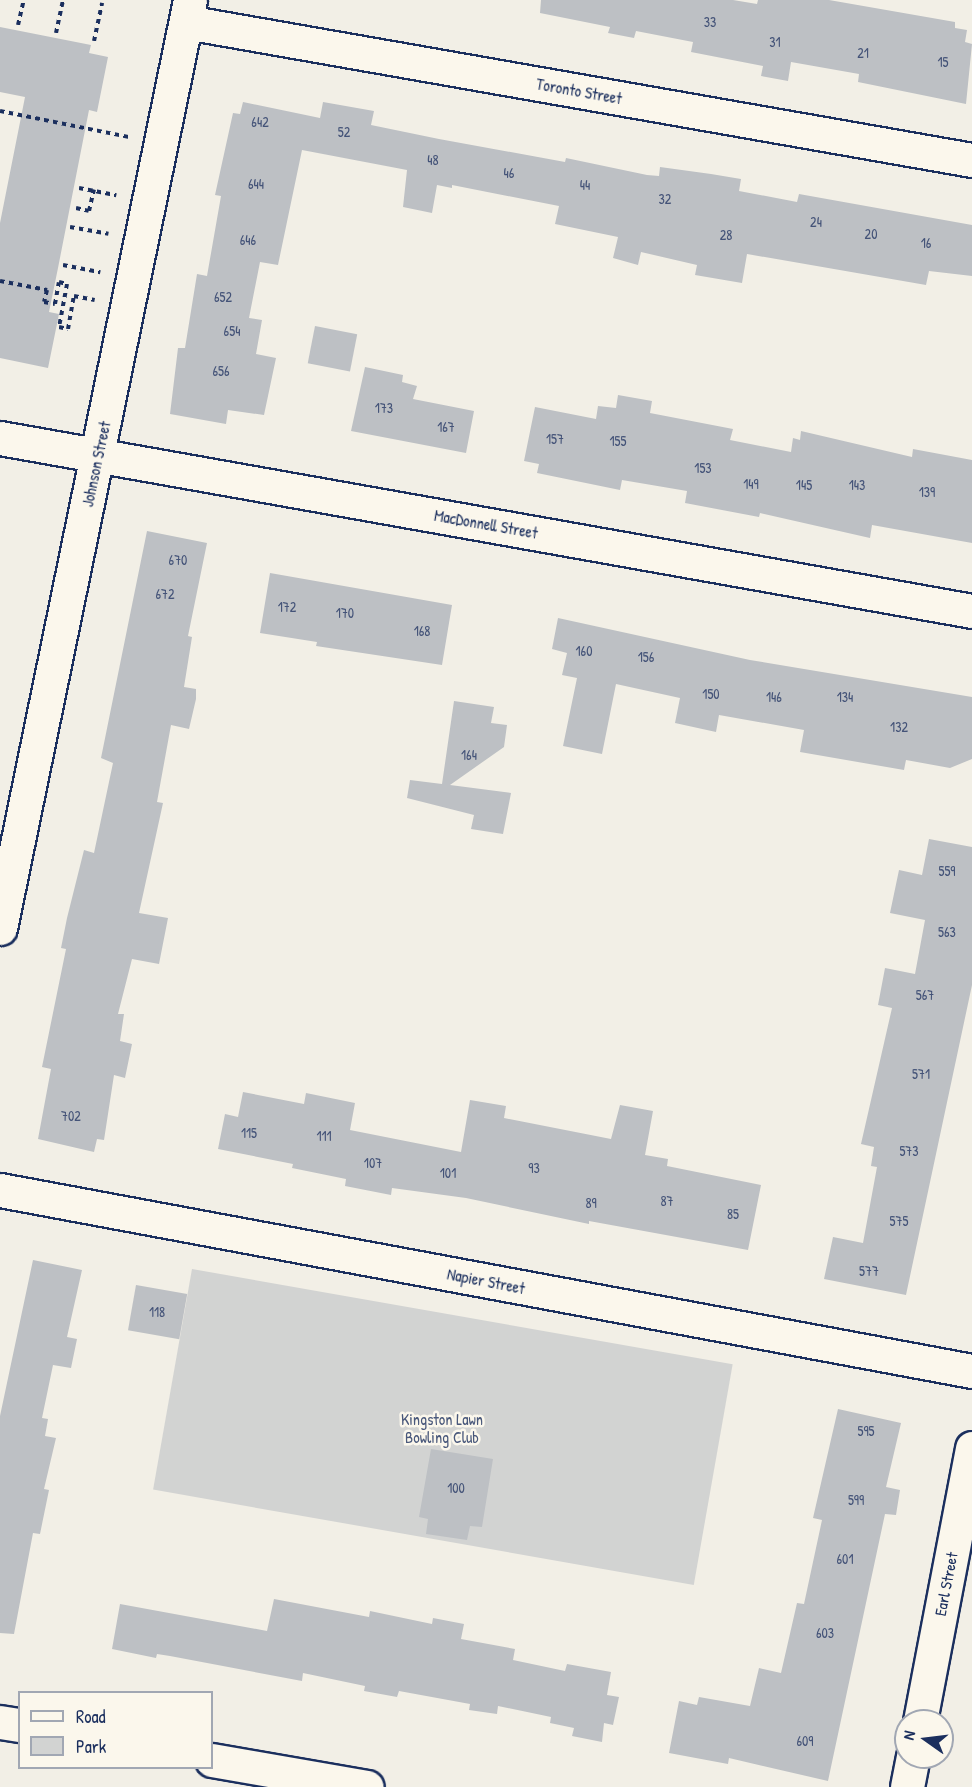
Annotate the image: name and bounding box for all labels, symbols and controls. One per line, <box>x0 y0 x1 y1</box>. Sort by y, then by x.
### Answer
house number: 33 <box>704 14 716 30</box>
house number: 31 <box>769 34 781 50</box>
house number: 21 <box>857 45 869 61</box>
house number: 15 <box>937 54 949 70</box>
street label: Toronto Street <box>535 74 623 108</box>
house number: 642 <box>251 114 269 130</box>
house number: 52 <box>338 124 350 140</box>
house number: 48 <box>427 152 439 168</box>
house number: 46 <box>504 165 514 181</box>
house number: 644 <box>248 176 264 192</box>
house number: 44 <box>580 177 590 193</box>
house number: 32 <box>659 191 671 207</box>
house number: 24 <box>810 214 822 230</box>
house number: 20 <box>865 226 877 242</box>
house number: 28 <box>720 227 732 243</box>
house number: 646 <box>240 232 256 248</box>
house number: 16 <box>921 235 931 251</box>
house number: 652 <box>214 289 232 305</box>
house number: 654 <box>224 323 240 339</box>
house number: 656 <box>212 363 230 379</box>
house number: 173 <box>375 400 393 416</box>
street label: Johnson Street <box>78 419 114 509</box>
house number: 167 <box>437 419 455 435</box>
house number: 157 <box>546 431 564 447</box>
house number: 155 <box>610 433 626 449</box>
house number: 153 <box>694 460 712 476</box>
house number: 149 <box>743 476 759 492</box>
house number: 145 <box>796 477 812 493</box>
house number: 143 <box>849 477 865 493</box>
house number: 139 <box>919 484 935 500</box>
street label: MacDonnell Street <box>433 505 539 543</box>
house number: 670 <box>169 552 187 568</box>
house number: 672 <box>155 586 175 602</box>
house number: 172 <box>278 599 296 615</box>
house number: 170 <box>336 605 354 621</box>
house number: 168 <box>414 623 430 639</box>
house number: 160 <box>576 643 592 659</box>
house number: 156 <box>638 649 654 665</box>
house number: 150 <box>702 686 720 702</box>
house number: 146 <box>766 689 782 705</box>
house number: 134 <box>837 689 853 705</box>
house number: 132 <box>890 719 908 735</box>
house number: 164 <box>461 747 477 763</box>
house number: 559 <box>939 863 955 879</box>
house number: 563 <box>938 924 956 940</box>
house number: 567 <box>916 987 934 1003</box>
house number: 571 <box>912 1066 930 1082</box>
house number: 702 <box>61 1108 81 1124</box>
house number: 115 <box>241 1125 257 1141</box>
house number: 111 <box>316 1128 332 1144</box>
house number: 573 <box>899 1143 919 1159</box>
house number: 107 <box>364 1155 382 1171</box>
house number: 93 <box>528 1160 540 1176</box>
house number: 101 <box>440 1165 456 1181</box>
house number: 87 <box>661 1193 673 1209</box>
house number: 89 <box>585 1195 597 1211</box>
house number: 85 <box>727 1206 739 1222</box>
house number: 575 <box>890 1213 908 1229</box>
house number: 577 <box>859 1263 879 1279</box>
street label: Napier Street <box>446 1264 526 1298</box>
house number: 118 <box>149 1304 165 1320</box>
park label: Kingston Lawn Bowling Club <box>401 1409 483 1447</box>
house number: 595 <box>858 1423 874 1439</box>
house number: 100 <box>447 1480 465 1496</box>
house number: 599 <box>848 1492 864 1508</box>
street label: Earl Street <box>930 1550 962 1618</box>
house number: 601 <box>837 1551 853 1567</box>
house number: 603 <box>816 1625 834 1641</box>
legend <box>18 1691 213 1769</box>
text: Road <box>76 1704 106 1729</box>
north arrow <box>894 1709 954 1769</box>
text: N <box>897 1728 920 1742</box>
house number: 609 <box>797 1733 813 1749</box>
text: Park <box>76 1734 106 1759</box>

